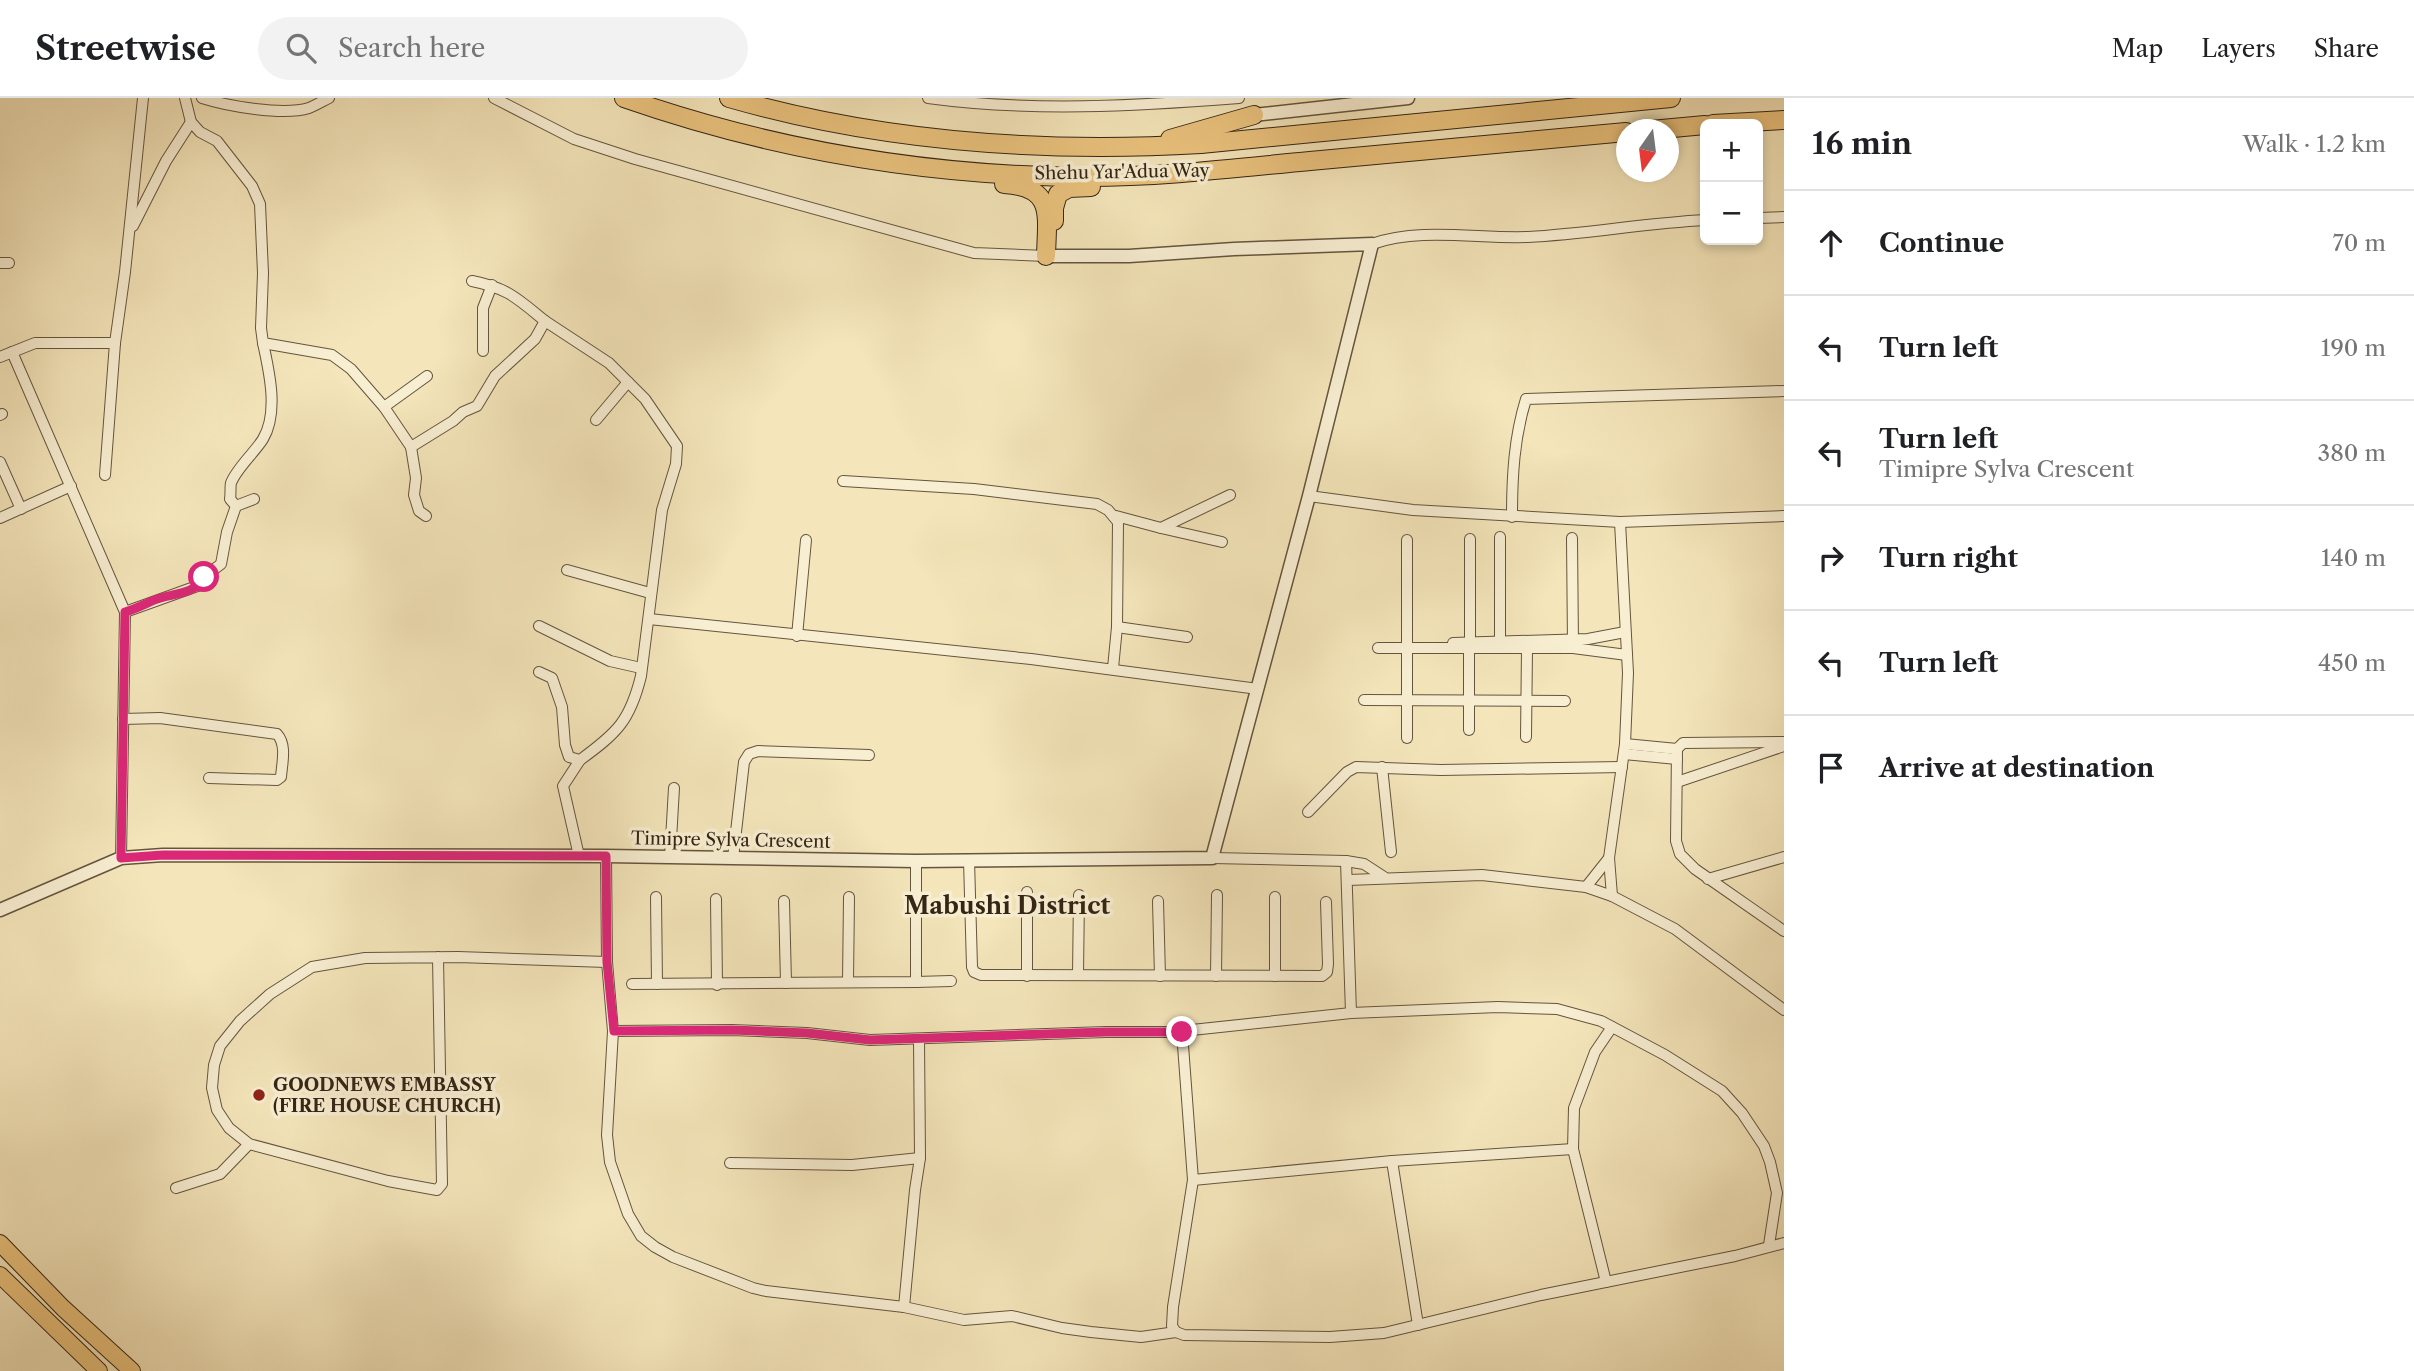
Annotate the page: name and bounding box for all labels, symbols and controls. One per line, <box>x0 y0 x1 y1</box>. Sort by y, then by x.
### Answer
search box <box>258 17 748 80</box>
text: Streetwise <box>35 28 216 69</box>
icon: search <box>282 29 320 67</box>
text: Search here <box>338 32 485 64</box>
text: Map <box>2112 34 2163 63</box>
text: Layers <box>2201 34 2276 63</box>
text: Share <box>2314 34 2379 63</box>
north arrow <box>1616 119 1679 182</box>
map controls <box>1700 119 1763 245</box>
button: + <box>1700 119 1763 182</box>
text: 16 min <box>1812 125 1912 162</box>
text: Walk · 1.2 km <box>2243 130 2386 158</box>
street label: Shehu Yar'Adua Way <box>1034 159 1211 185</box>
button: − <box>1700 182 1763 245</box>
icon: ahead <box>1812 224 1850 262</box>
text: Continue <box>1879 227 2004 259</box>
text: 70 m <box>2333 229 2386 257</box>
icon: left <box>1812 329 1850 367</box>
text: Turn left <box>1879 332 1998 364</box>
text: 190 m <box>2321 334 2386 362</box>
text: Turn left <box>1879 423 1998 455</box>
icon: left <box>1812 434 1850 472</box>
text: 380 m <box>2318 439 2386 467</box>
text: Timipre Sylva Crescent <box>1879 455 2134 483</box>
icon: right <box>1812 539 1850 577</box>
text: Turn right <box>1879 542 2018 574</box>
text: 140 m <box>2321 544 2386 572</box>
route start <box>188 561 219 592</box>
icon: left <box>1812 644 1850 682</box>
text: Turn left <box>1879 647 1998 679</box>
text: 450 m <box>2318 649 2386 677</box>
icon: arrive <box>1812 749 1850 787</box>
text: Arrive at destination <box>1879 752 2154 784</box>
street label: Timipre Sylva Crescent <box>631 827 832 853</box>
district label: Mabushi District <box>904 891 1110 920</box>
route end <box>1166 1016 1197 1047</box>
place label: GOODNEWS EMBASSY (FIRE HOUSE CHURCH) <box>273 1074 501 1117</box>
marker: GOODNEWS EMBASSY (FIRE HOUSE CHURCH) <box>251 1087 267 1103</box>

